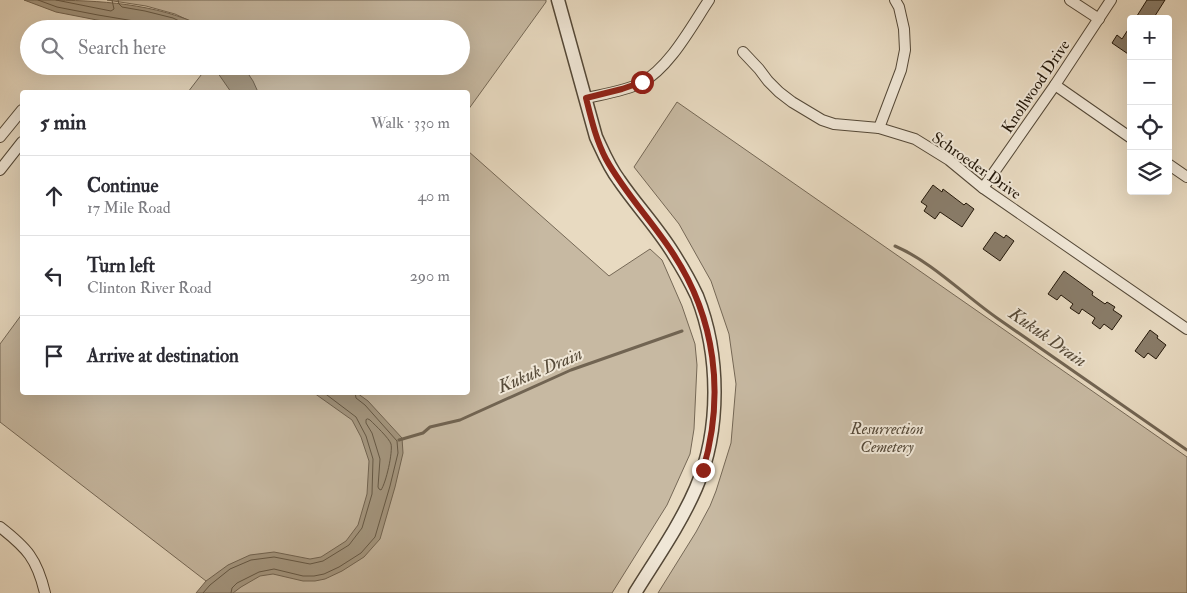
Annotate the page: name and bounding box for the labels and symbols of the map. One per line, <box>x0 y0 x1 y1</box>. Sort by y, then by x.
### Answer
street label: Knollwood Drive <box>997 36 1075 137</box>
route start <box>631 71 654 94</box>
street label: Schroeder Drive <box>928 128 1025 204</box>
water label: Kukuk Drain <box>1004 302 1091 373</box>
water label: Kukuk Drain <box>494 342 586 399</box>
park label: Resurrection Cemetery <box>850 419 923 457</box>
route end <box>692 459 715 482</box>

